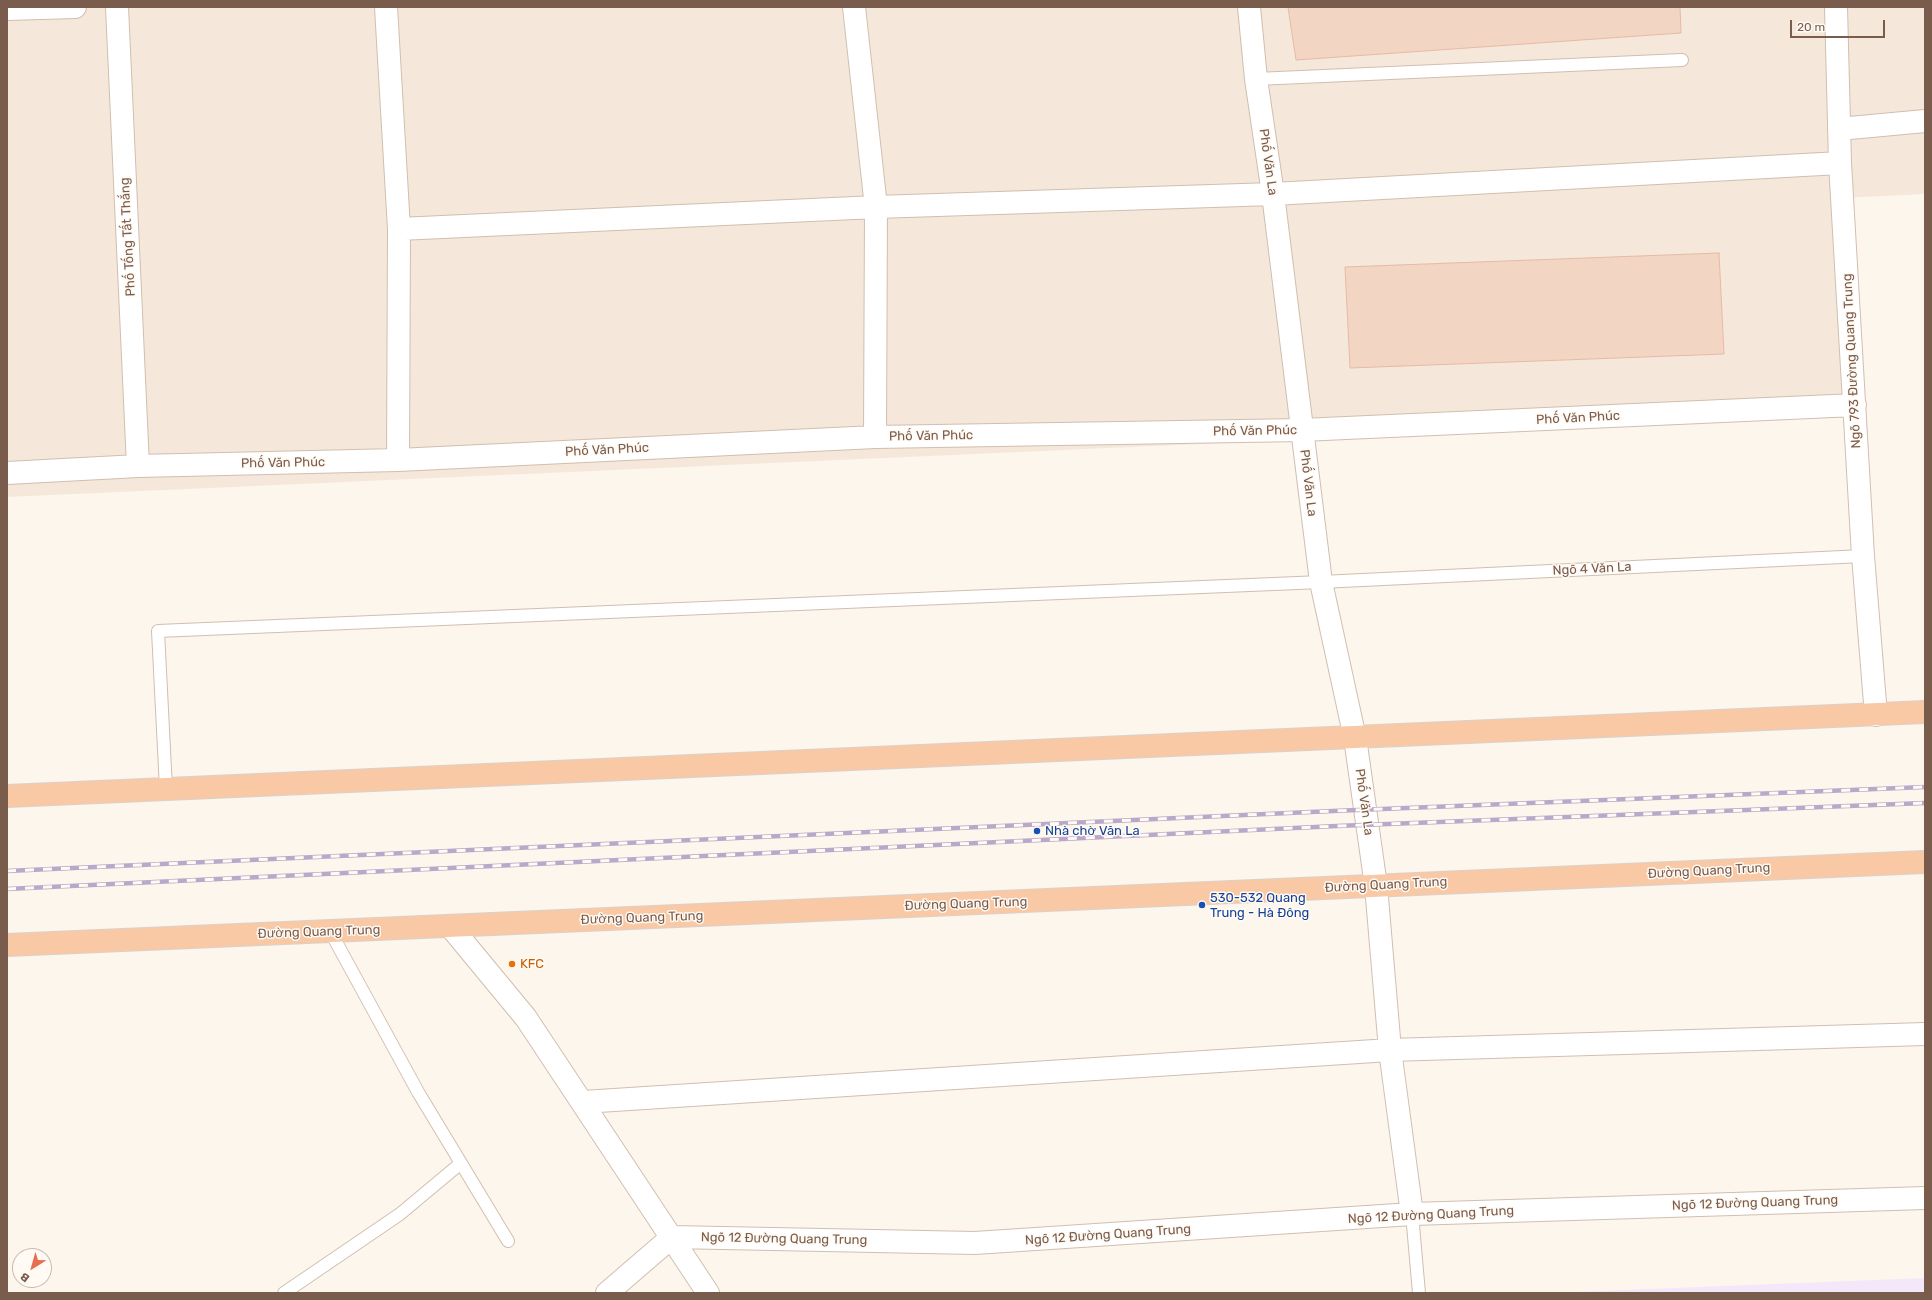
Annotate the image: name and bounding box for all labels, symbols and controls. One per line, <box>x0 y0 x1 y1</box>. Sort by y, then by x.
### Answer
scale bar <box>1792 12 1887 38</box>
text: 20 m <box>1797 20 1825 34</box>
street label: Phố Văn La <box>1256 128 1280 196</box>
street label: Phố Tống Tất Thắng <box>117 177 139 297</box>
street label: Ngõ 793 Đường Quang Trung <box>1840 273 1864 449</box>
street label: Phố Văn Phúc <box>1536 408 1620 428</box>
street label: Phố Văn Phúc <box>1213 422 1297 440</box>
street label: Phố Văn Phúc <box>889 427 973 445</box>
street label: Phố Văn Phúc <box>565 440 649 460</box>
street label: Phố Văn La <box>1296 449 1320 517</box>
street label: Phố Văn Phúc <box>241 454 325 472</box>
street label: Ngõ 4 Văn La <box>1552 559 1632 579</box>
street label: Phố Văn La <box>1352 768 1376 836</box>
place label: Nhà chờ Văn La <box>1045 823 1140 839</box>
marker: Nhà chờ Văn La <box>1032 826 1042 836</box>
street label: Đường Quang Trung <box>1647 860 1771 882</box>
street label: Đường Quang Trung <box>1324 874 1448 896</box>
place label: 530-532 Quang Trung - Hà Đông <box>1210 890 1309 921</box>
street label: Đường Quang Trung <box>904 894 1028 914</box>
marker: 530-532 Quang Trung - Hà Đông <box>1197 900 1207 910</box>
street label: Đường Quang Trung <box>580 908 704 928</box>
street label: Đường Quang Trung <box>257 922 381 942</box>
place label: KFC <box>520 956 544 972</box>
marker: KFC <box>507 959 517 969</box>
street label: Ngõ 12 Đường Quang Trung <box>1672 1192 1838 1214</box>
street label: Ngõ 12 Đường Quang Trung <box>1347 1203 1515 1227</box>
street label: Ngõ 12 Đường Quang Trung <box>1024 1221 1192 1249</box>
street label: Ngõ 12 Đường Quang Trung <box>701 1230 867 1248</box>
north arrow <box>12 1248 52 1288</box>
text: B <box>18 1270 32 1285</box>

